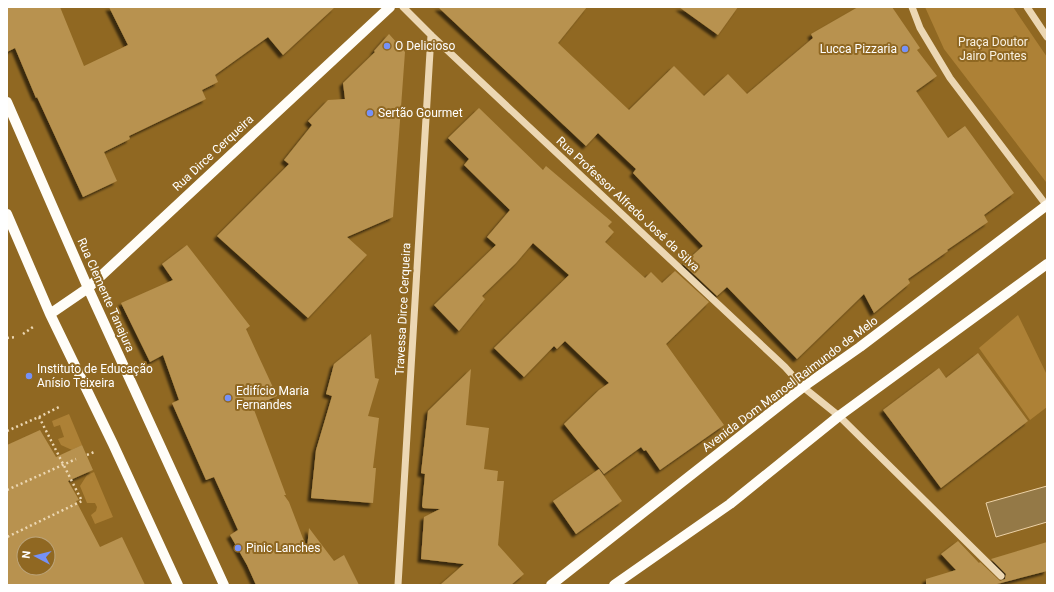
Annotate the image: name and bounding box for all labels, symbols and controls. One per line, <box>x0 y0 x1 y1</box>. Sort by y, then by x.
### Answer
park label: Praça Doutor Jairo Pontes <box>958 35 1028 63</box>
place label: O Delicioso <box>395 39 456 53</box>
marker: O Delicioso <box>382 41 392 51</box>
place label: Lucca Pizzaria <box>820 42 897 56</box>
marker: Lucca Pizzaria <box>900 44 910 54</box>
place label: Sertão Gourmet <box>378 106 463 120</box>
marker: Sertão Gourmet <box>365 108 375 118</box>
street label: Rua Dirce Cerqueira <box>170 112 256 194</box>
street label: Rua Professor Alfredo José da Silva <box>553 134 703 274</box>
street label: Rua Clemente Tanajura <box>75 236 137 354</box>
street label: Travessa Dirce Cerqueira <box>393 242 413 376</box>
street label: Avenida Dom Manoel Raimundo de Melo <box>699 313 881 455</box>
place label: Instituto de Educação Anísio Teixeira <box>37 362 153 390</box>
marker: Instituto de Educação Anísio Teixeira <box>24 371 34 381</box>
place label: Edifício Maria Fernandes <box>236 384 309 412</box>
marker: Edifício Maria Fernandes <box>223 393 233 403</box>
north arrow <box>16 536 56 576</box>
place label: Pinic Lanches <box>246 541 320 555</box>
marker: Pinic Lanches <box>233 543 243 553</box>
text: N <box>20 550 34 559</box>

